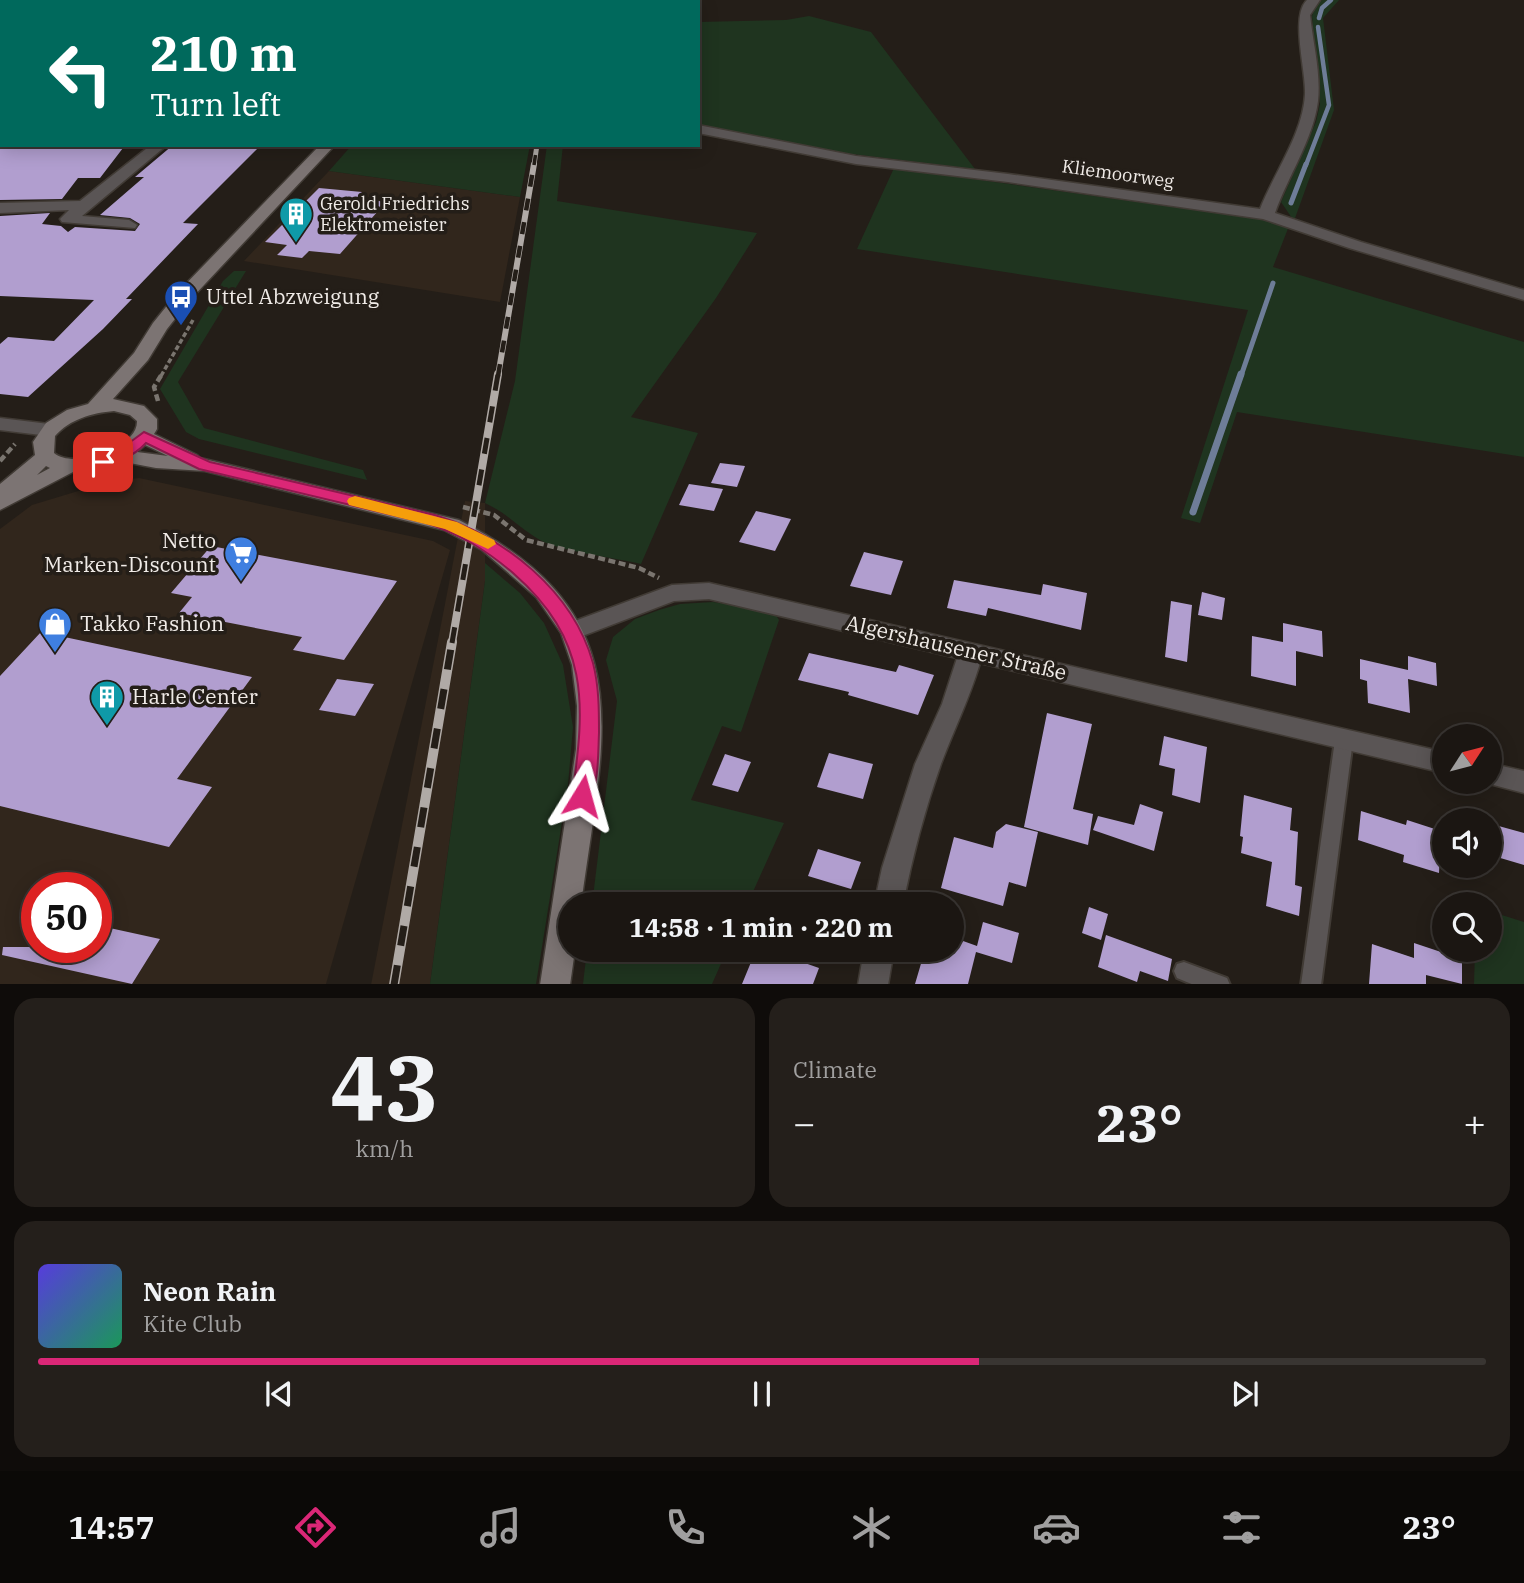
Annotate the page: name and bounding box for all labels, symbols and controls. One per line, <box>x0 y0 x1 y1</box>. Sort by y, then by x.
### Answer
text: 210 m <box>150 21 297 84</box>
icon: left <box>35 28 126 119</box>
text: Turn left <box>150 83 281 125</box>
street label: Kliemoorweg <box>1061 154 1176 193</box>
place label: Gerold Friedrichs Elektromeister <box>320 192 469 236</box>
building icon: Gerold Friedrichs Elektromeister <box>277 195 315 244</box>
bus stop icon: Uttel Abzweigung <box>162 278 200 327</box>
place label: Uttel Abzweigung <box>206 282 380 310</box>
pin <box>73 432 133 492</box>
icon: arrive <box>84 443 122 481</box>
place label: Netto Marken-Discount <box>44 526 216 578</box>
supermarket icon: Netto Marken-Discount <box>222 534 260 583</box>
shop icon: Takko Fashion <box>36 605 74 654</box>
street label: Algershausener Straße <box>843 608 1069 686</box>
place label: Takko Fashion <box>80 609 224 637</box>
building icon: Harle Center <box>88 678 126 727</box>
place label: Harle Center <box>132 682 258 710</box>
north arrow <box>1432 724 1502 794</box>
map controls <box>1432 724 1502 962</box>
position arrow <box>545 759 619 833</box>
button: sound <box>1432 808 1502 878</box>
speed limit sign: 50 <box>21 872 112 963</box>
button: search <box>1432 892 1502 962</box>
text: 14:58 · 1 min · 220 m <box>629 910 893 944</box>
text: 43 <box>330 1028 439 1146</box>
text: Climate <box>793 1054 877 1084</box>
text: 23° <box>1096 1089 1183 1156</box>
text: − <box>793 1098 816 1147</box>
text: + <box>1463 1098 1486 1147</box>
text: km/h <box>355 1133 414 1163</box>
text: Neon Rain <box>143 1274 276 1308</box>
text: Kite Club <box>143 1308 242 1338</box>
icon: previous <box>260 1375 298 1413</box>
icon: pause <box>743 1375 781 1413</box>
icon: next <box>1226 1375 1264 1413</box>
icon: directions <box>291 1503 340 1552</box>
icon: music <box>476 1503 525 1552</box>
icon: phone <box>661 1503 710 1552</box>
icon: climate <box>847 1503 896 1552</box>
icon: car <box>1032 1503 1081 1552</box>
icon: filters <box>1217 1503 1266 1552</box>
text: 14:57 <box>68 1506 155 1548</box>
text: 23° <box>1402 1506 1456 1548</box>

